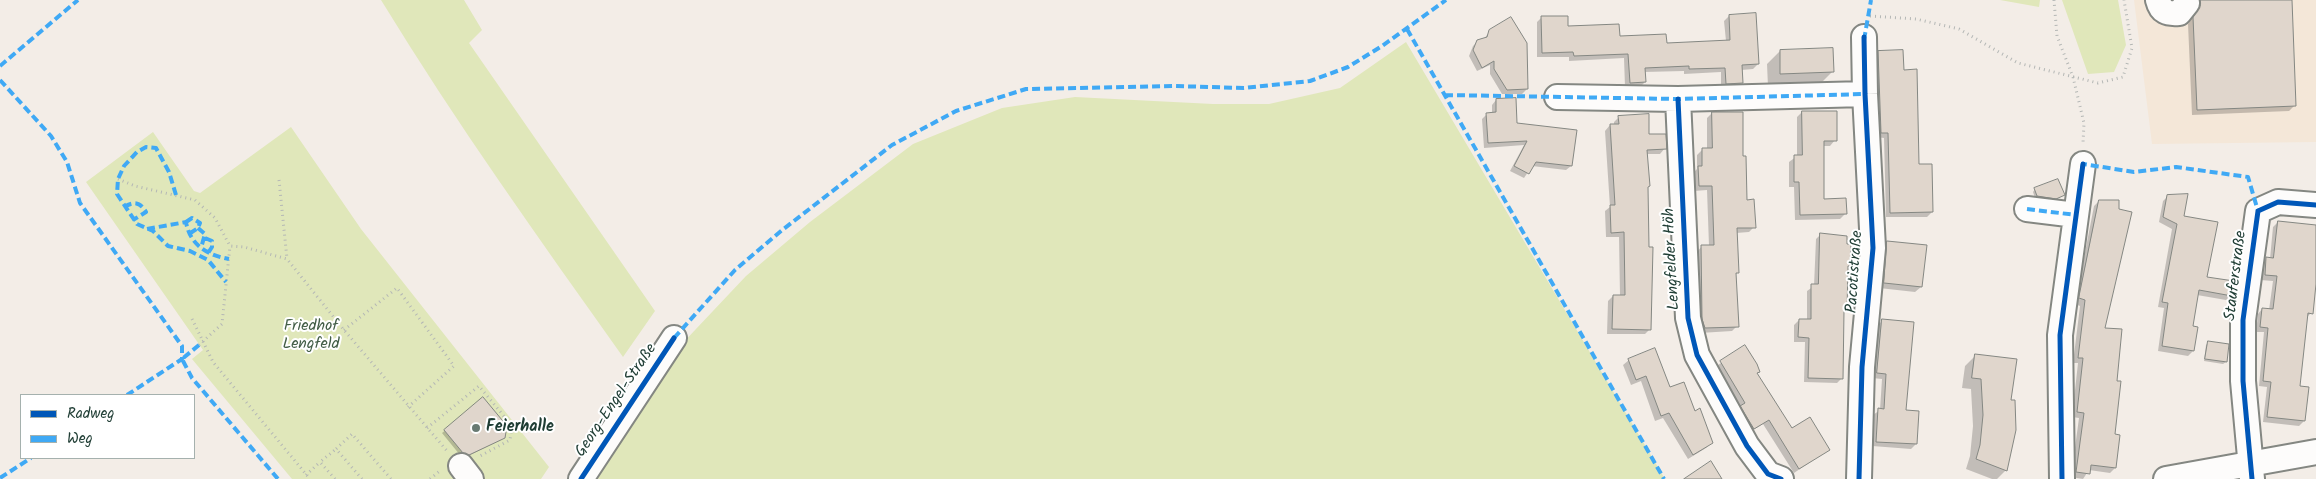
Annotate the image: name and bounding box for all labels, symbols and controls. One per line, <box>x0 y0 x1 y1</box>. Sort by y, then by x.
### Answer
street label: Lengfelder Höh <box>1661 207 1685 311</box>
street label: Pacotistraße <box>1844 230 1868 314</box>
street label: Stauferstraße <box>2222 230 2252 322</box>
park label: Friedhof Lengfeld <box>282 317 340 355</box>
street label: Georg-Engel-Straße <box>572 341 662 461</box>
legend <box>20 394 195 459</box>
text: Radweg <box>67 402 114 426</box>
place label: Feierhalle <box>486 418 554 438</box>
marker: Feierhalle <box>470 422 482 434</box>
text: Weg <box>67 427 93 451</box>

